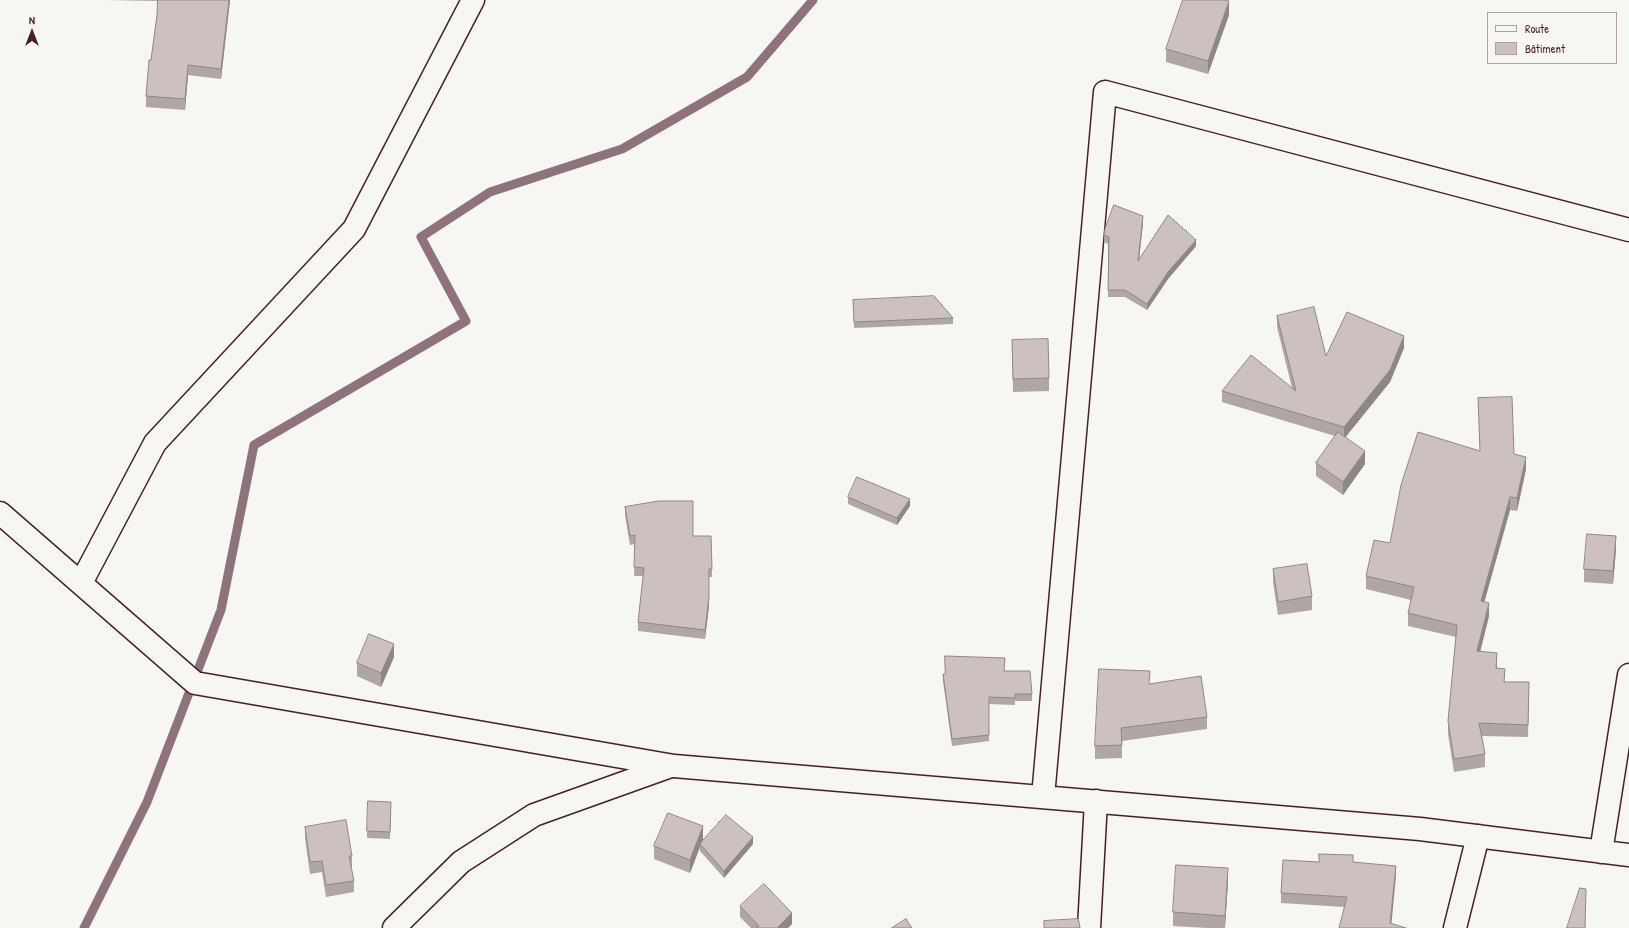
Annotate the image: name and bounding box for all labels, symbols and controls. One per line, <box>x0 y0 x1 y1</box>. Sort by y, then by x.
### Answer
north arrow <box>12 12 52 52</box>
legend <box>1487 12 1617 64</box>
text: N <box>29 13 35 27</box>
text: Route <box>1525 20 1549 37</box>
text: Bâtiment <box>1525 40 1565 57</box>

